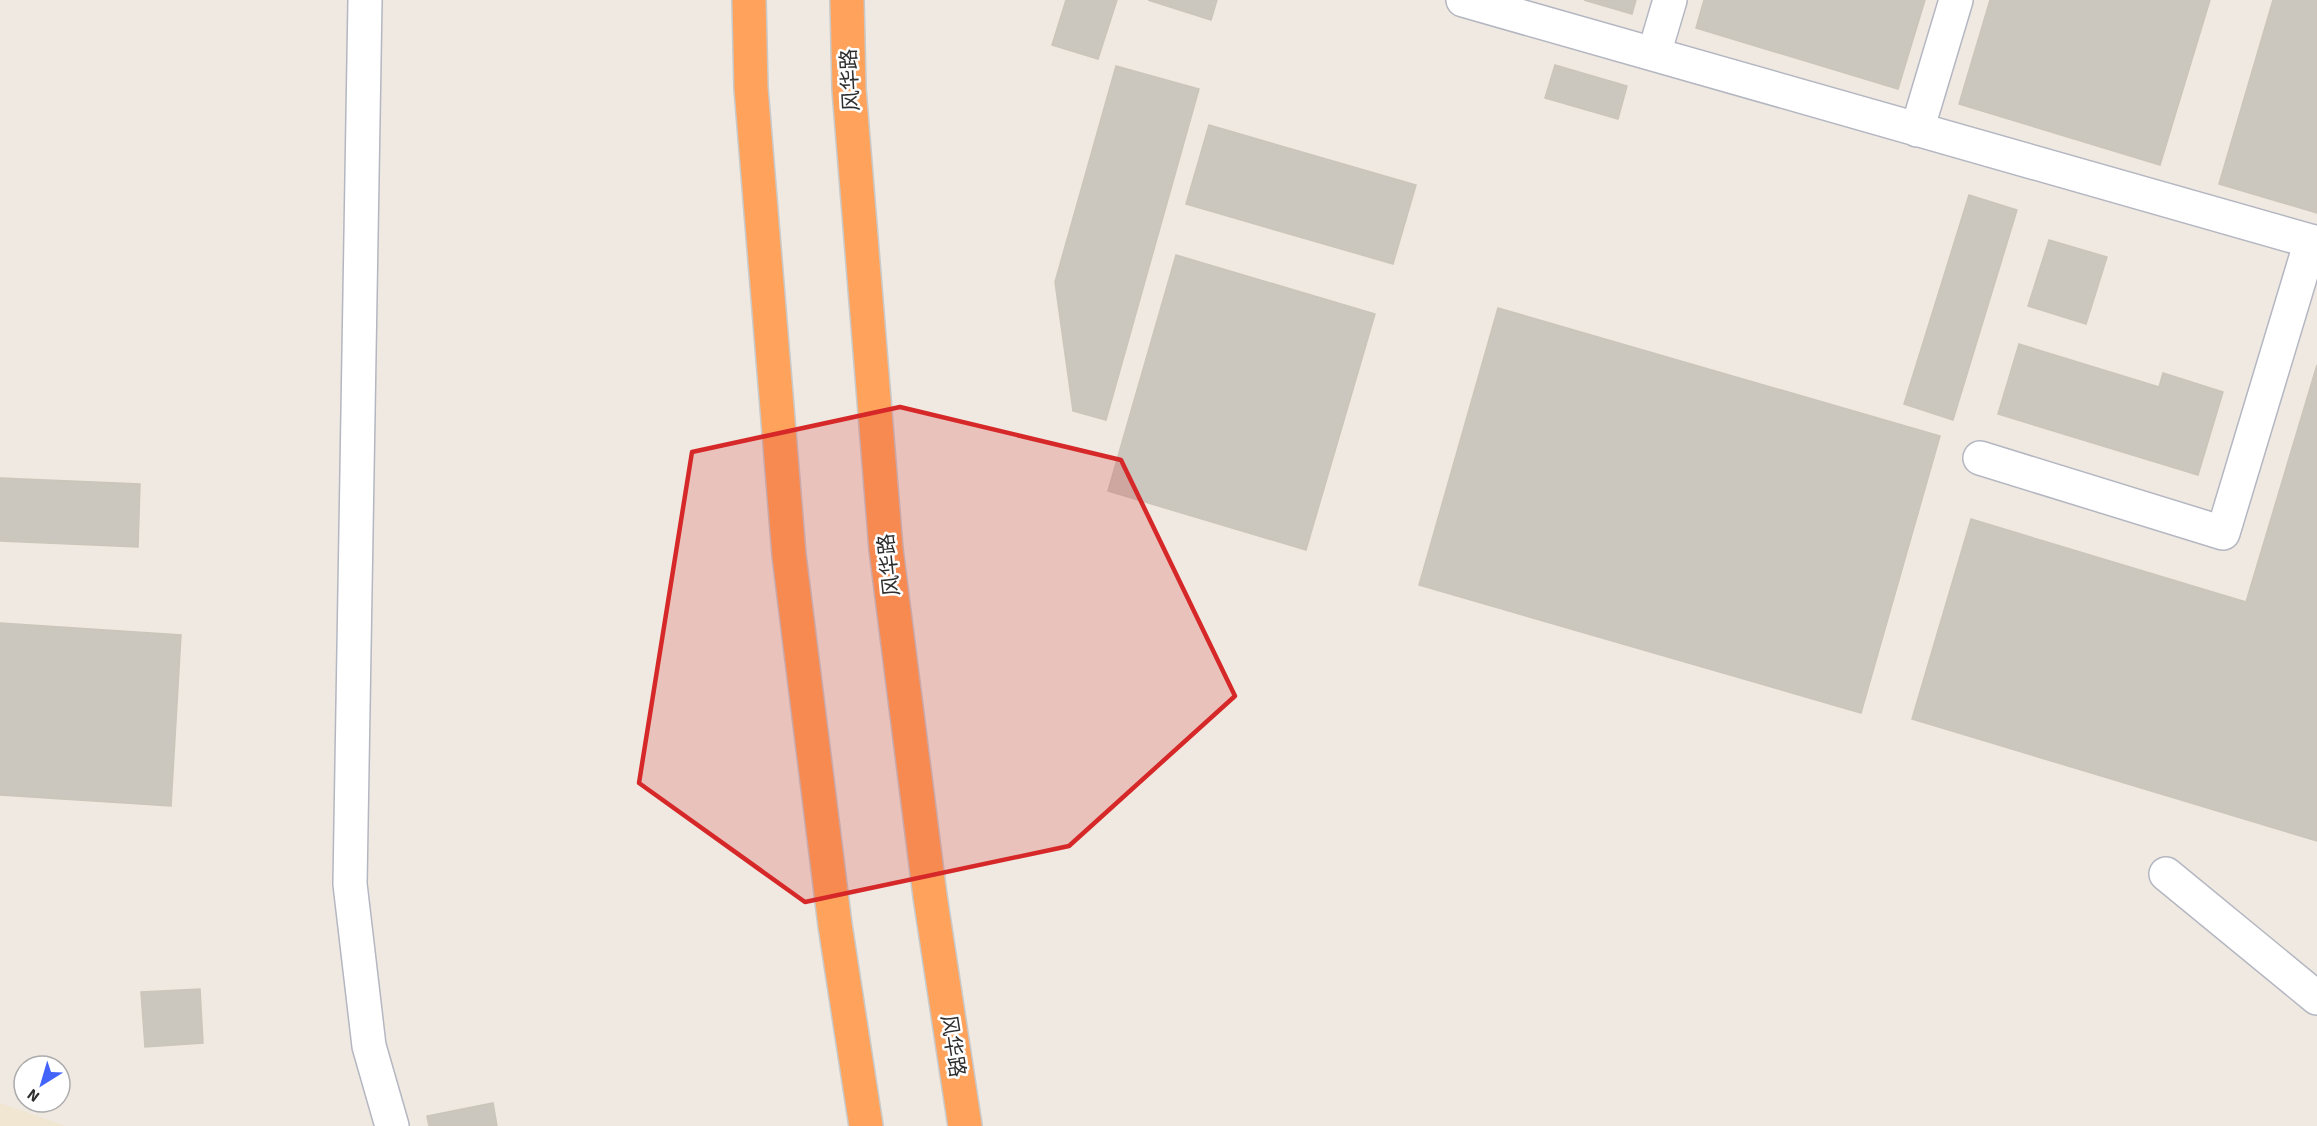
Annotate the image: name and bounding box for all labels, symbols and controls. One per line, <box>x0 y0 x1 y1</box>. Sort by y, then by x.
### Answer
street label: 风华路 <box>833 48 867 112</box>
street label: 风华路 <box>871 532 907 598</box>
street label: 风华路 <box>933 1013 973 1079</box>
north arrow <box>12 1054 72 1114</box>
text: N <box>23 1083 44 1107</box>

